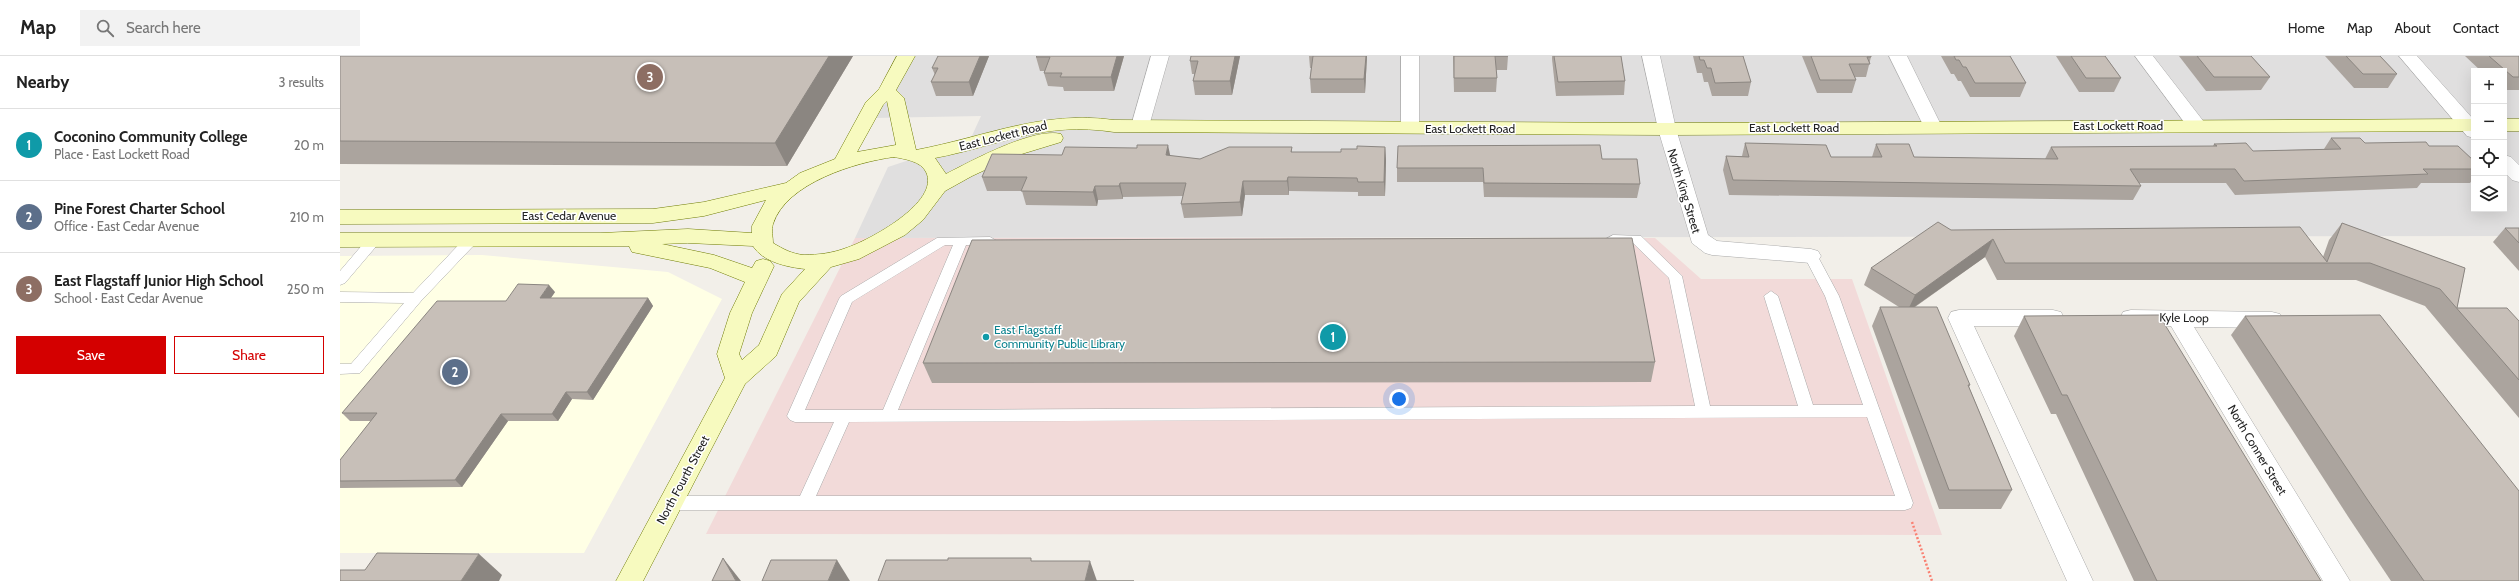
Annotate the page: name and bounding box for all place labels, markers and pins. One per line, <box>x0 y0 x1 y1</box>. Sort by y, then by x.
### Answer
pin: 3 <box>637 62 663 92</box>
place label: East Flagstaff Community Public Library <box>994 322 1125 351</box>
pin: 1 <box>1320 322 1346 352</box>
marker: East Flagstaff Community Public Library <box>981 332 991 342</box>
pin: 2 <box>442 357 468 387</box>

